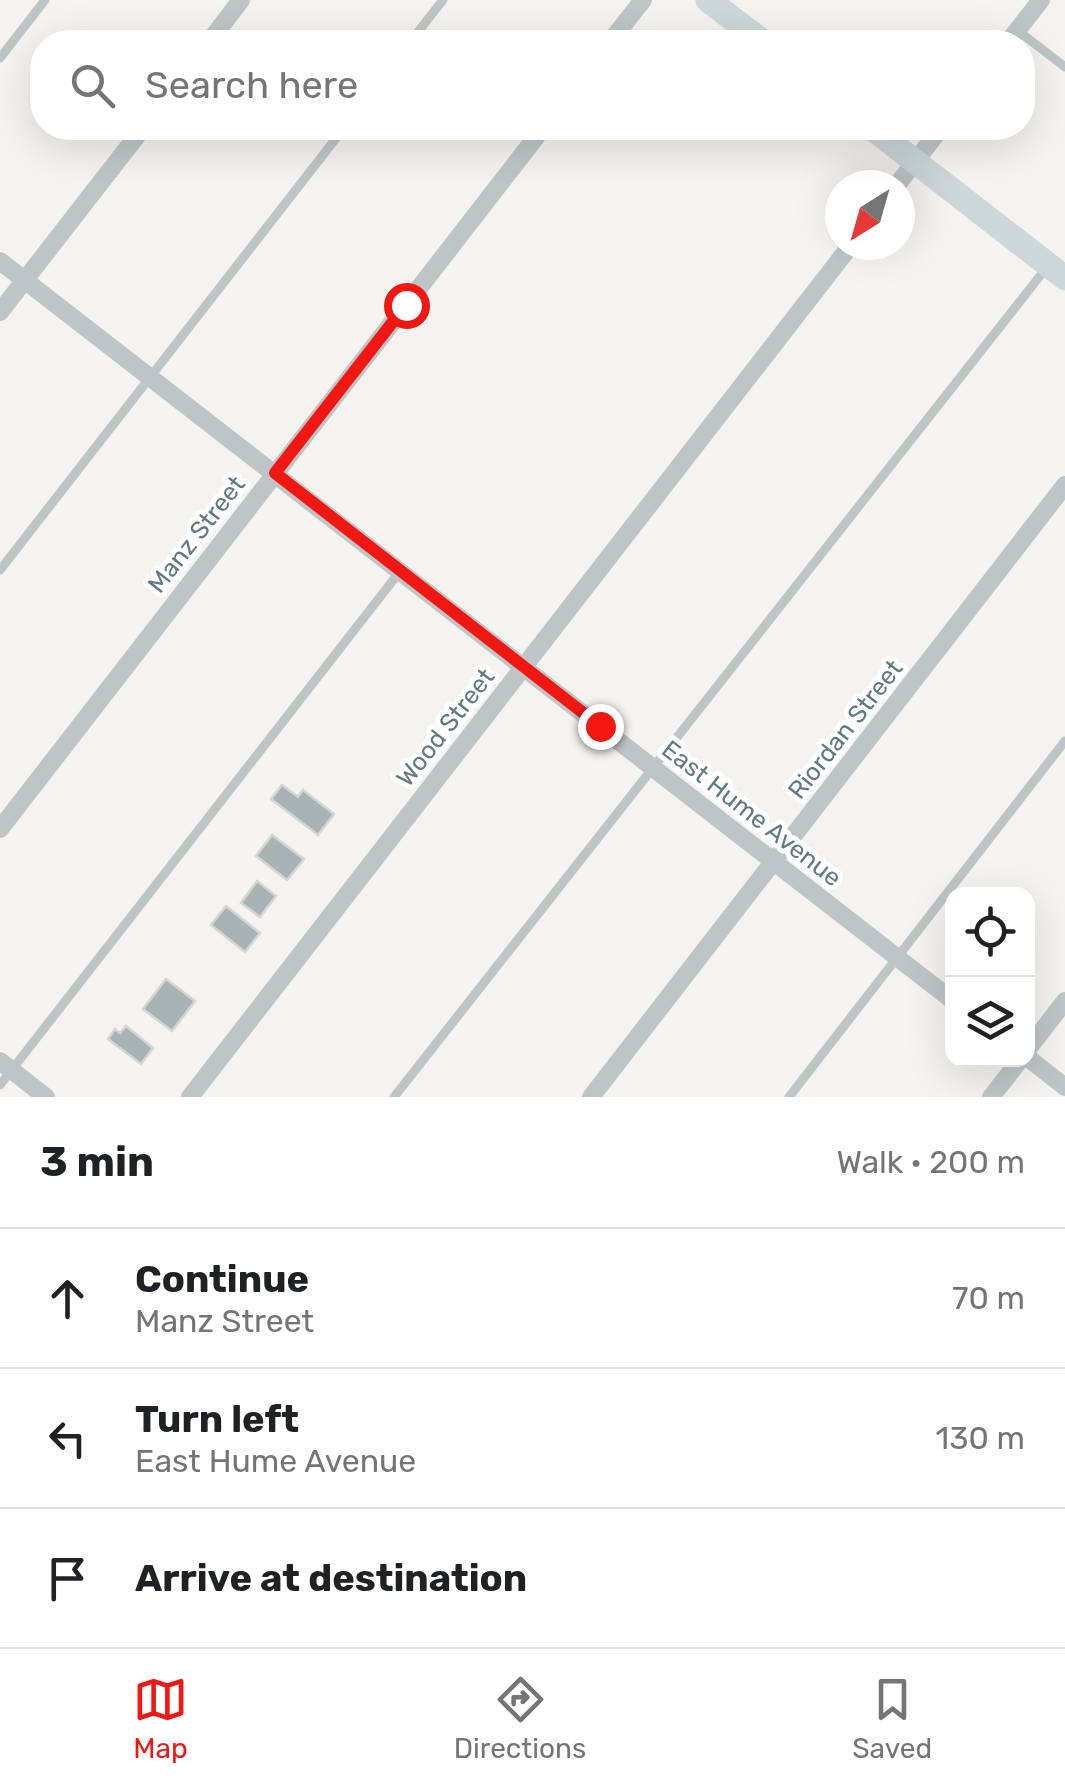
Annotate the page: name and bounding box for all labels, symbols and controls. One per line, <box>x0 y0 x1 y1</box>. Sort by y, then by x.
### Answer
search box <box>30 30 1035 140</box>
icon: search <box>65 58 120 113</box>
text: Search here <box>145 62 358 108</box>
north arrow <box>825 170 915 260</box>
route start <box>384 283 430 329</box>
street label: Manz Street <box>142 470 251 598</box>
street label: Riordan Street <box>782 654 909 805</box>
street label: Wood Street <box>390 662 501 792</box>
route end <box>578 704 624 750</box>
street label: East Hume Avenue <box>656 734 847 892</box>
map controls <box>945 887 1035 1067</box>
button: locate <box>945 887 1035 977</box>
button: layers <box>945 977 1035 1067</box>
text: 3 min <box>40 1137 154 1187</box>
text: Walk · 200 m <box>836 1143 1025 1181</box>
text: Continue <box>135 1256 309 1302</box>
icon: ahead <box>40 1271 95 1326</box>
text: 70 m <box>952 1279 1025 1317</box>
text: Manz Street <box>135 1302 314 1340</box>
text: Turn left <box>135 1396 299 1442</box>
icon: left <box>40 1411 95 1466</box>
text: 130 m <box>935 1419 1025 1457</box>
text: East Hume Avenue <box>135 1442 416 1480</box>
icon: arrive <box>40 1551 95 1606</box>
text: Arrive at destination <box>135 1555 527 1601</box>
tab: Map <box>133 1672 188 1765</box>
tab: Directions <box>454 1672 586 1765</box>
tab: Saved <box>852 1672 932 1765</box>

